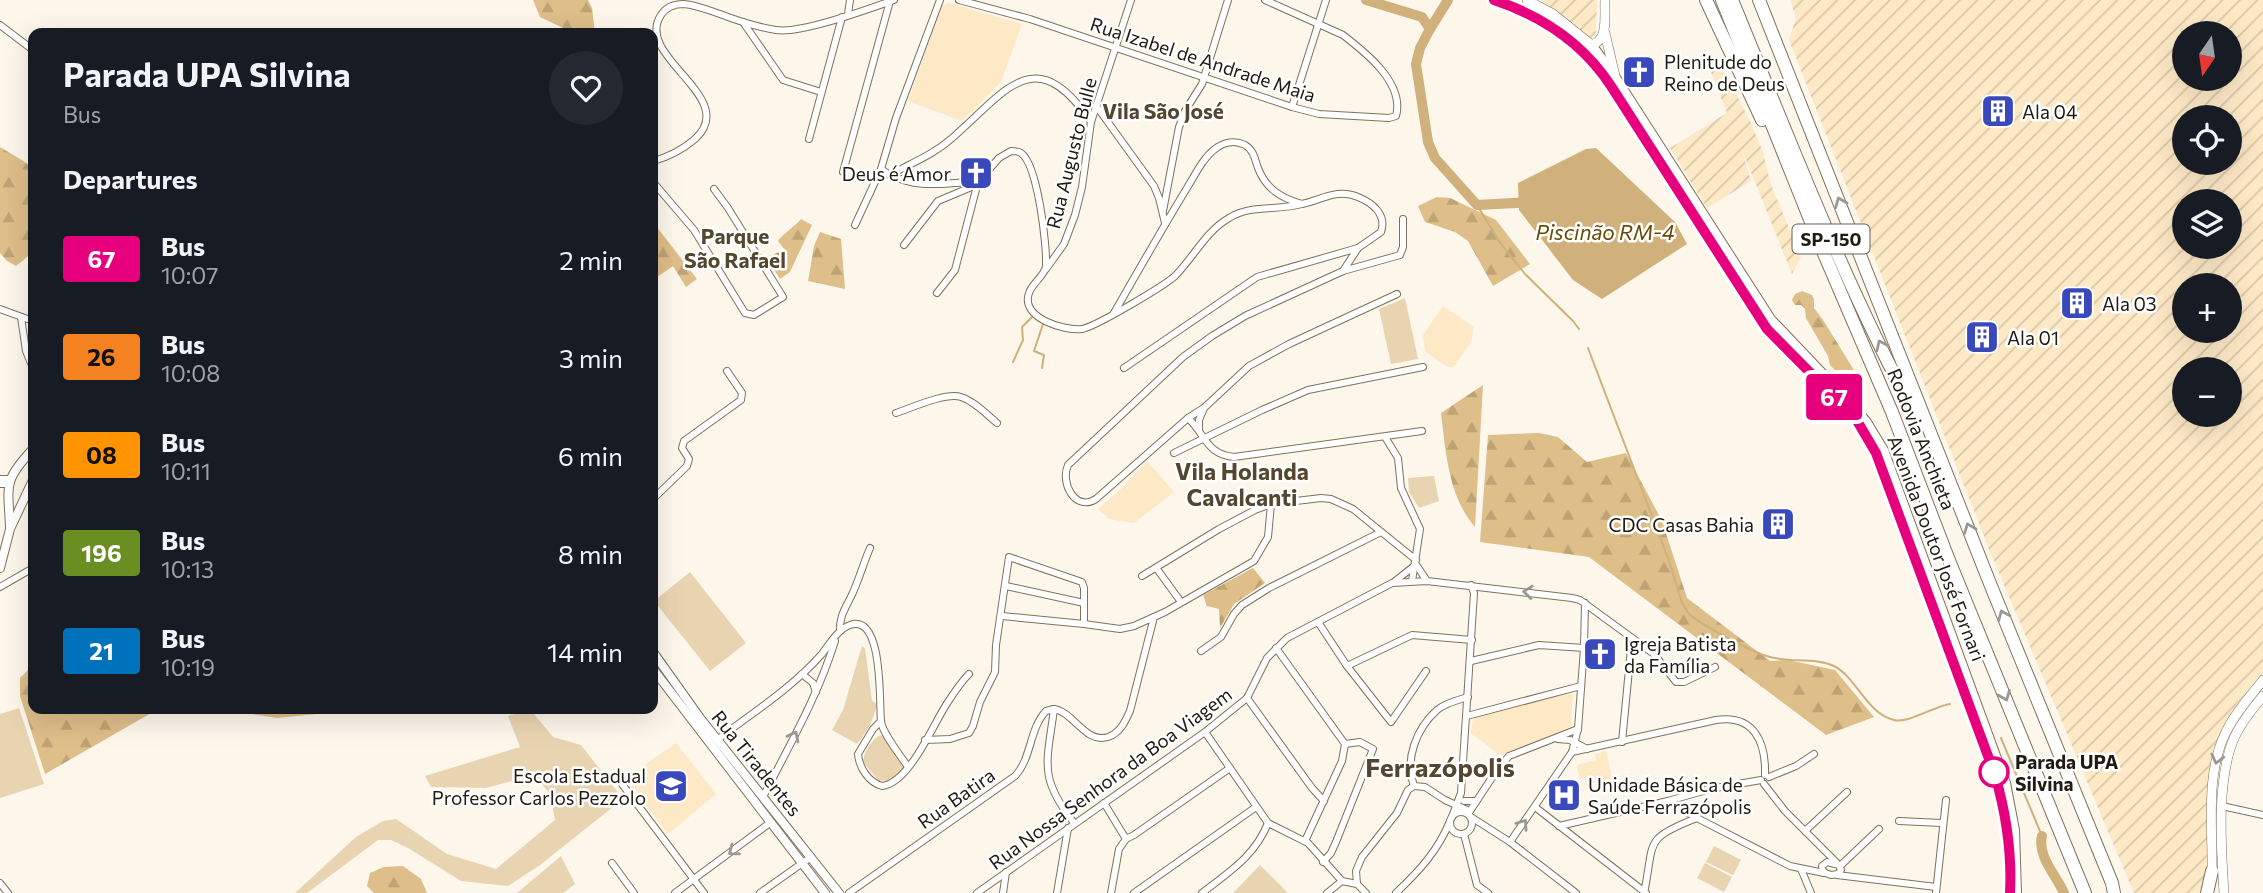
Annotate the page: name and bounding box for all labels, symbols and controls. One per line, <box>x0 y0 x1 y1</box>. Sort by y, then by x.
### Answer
street label: Rua Izabel de Andrade Maia <box>1087 12 1319 106</box>
north arrow <box>2172 21 2242 91</box>
map controls <box>2172 21 2242 427</box>
place label: Plenitude do Reino de Deus <box>1664 50 1785 95</box>
button: heart <box>549 51 623 125</box>
text: Parada UPA Silvina <box>63 53 351 94</box>
church icon: Plenitude do Reino de Deus <box>1620 53 1658 91</box>
street label: Rua Augusto Bulle <box>1041 75 1101 231</box>
building icon: Ala 04 <box>1979 92 2017 130</box>
district label: Vila São José <box>1102 98 1224 123</box>
text: Bus <box>63 100 101 128</box>
place label: Ala 04 <box>2022 100 2077 123</box>
button: locate <box>2172 105 2242 175</box>
church icon: Deus é Amor <box>957 154 995 192</box>
place label: Deus é Amor <box>842 162 951 185</box>
text: Departures <box>63 163 198 194</box>
button: layers <box>2172 189 2242 259</box>
one-way arrow <box>1834 197 1848 210</box>
water label: Piscinão RM-4 <box>1536 219 1675 244</box>
district label: Parque São Rafael <box>684 223 786 272</box>
road number: SP-150 <box>1792 225 1870 254</box>
text: Bus <box>161 230 205 261</box>
text: 67 <box>88 244 115 273</box>
text: 2 min <box>559 244 623 275</box>
text: 10:07 <box>161 261 218 289</box>
button: + <box>2172 273 2242 343</box>
building icon: Ala 03 <box>2058 284 2096 322</box>
place label: Ala 03 <box>2102 292 2157 315</box>
building icon: Ala 01 <box>1963 318 2001 356</box>
place label: Ala 01 <box>2007 326 2059 349</box>
text: Bus <box>161 328 205 359</box>
one-way arrow <box>1875 340 1889 353</box>
text: 26 <box>87 342 116 371</box>
text: 3 min <box>559 342 623 373</box>
button: − <box>2172 357 2242 427</box>
text: 10:08 <box>161 359 220 387</box>
street label: Rodovia Anchieta <box>1883 365 1961 513</box>
line badge: 67 <box>1802 374 1866 420</box>
text: 67 <box>1820 382 1848 411</box>
text: Bus <box>161 426 205 457</box>
street label: Avenida Doutor José Fornari <box>1883 432 1991 664</box>
text: 08 <box>86 440 117 469</box>
text: 6 min <box>558 440 623 471</box>
text: 10:11 <box>161 457 211 485</box>
district label: Vila Holanda Cavalcanti <box>1175 457 1309 511</box>
building icon: CDC Casas Bahia <box>1759 505 1797 543</box>
place label: CDC Casas Bahia <box>1609 513 1754 536</box>
one-way arrow <box>1963 523 1977 535</box>
text: Bus <box>161 524 205 555</box>
text: 196 <box>81 538 122 567</box>
text: 8 min <box>558 538 623 569</box>
text: 10:13 <box>161 555 214 583</box>
one-way arrow <box>1522 584 1534 599</box>
one-way arrow <box>1998 609 2012 621</box>
text: Bus <box>161 622 205 653</box>
place label: Igreja Batista da Família <box>1624 632 1737 677</box>
church icon: Igreja Batista da Família <box>1581 635 1619 673</box>
text: 21 <box>89 636 114 665</box>
text: 14 min <box>547 636 623 667</box>
text: 10:19 <box>161 653 215 681</box>
street label: Rua Nossa Senhora da Boa Viagem <box>984 682 1236 874</box>
one-way arrow <box>1997 689 2011 701</box>
street label: Rua Tiradentes <box>707 705 807 821</box>
one-way arrow <box>786 731 800 743</box>
place label: Parada UPA Silvina <box>2015 750 2119 795</box>
district label: Ferrazópolis <box>1365 751 1515 782</box>
one-way arrow <box>2211 753 2225 765</box>
marker: Parada UPA Silvina <box>1979 757 2009 787</box>
street label: Rua Batira <box>913 763 999 833</box>
place label: Escola Estadual Professor Carlos Pezzolo <box>432 764 646 809</box>
school or university icon: Escola Estadual Professor Carlos Pezzolo <box>652 767 690 805</box>
place label: Unidade Básica de Saúde Ferrazópolis <box>1588 773 1751 818</box>
hospital icon: Unidade Básica de Saúde Ferrazópolis <box>1545 776 1583 814</box>
one-way arrow <box>1515 819 1527 832</box>
one-way arrow <box>728 842 740 855</box>

